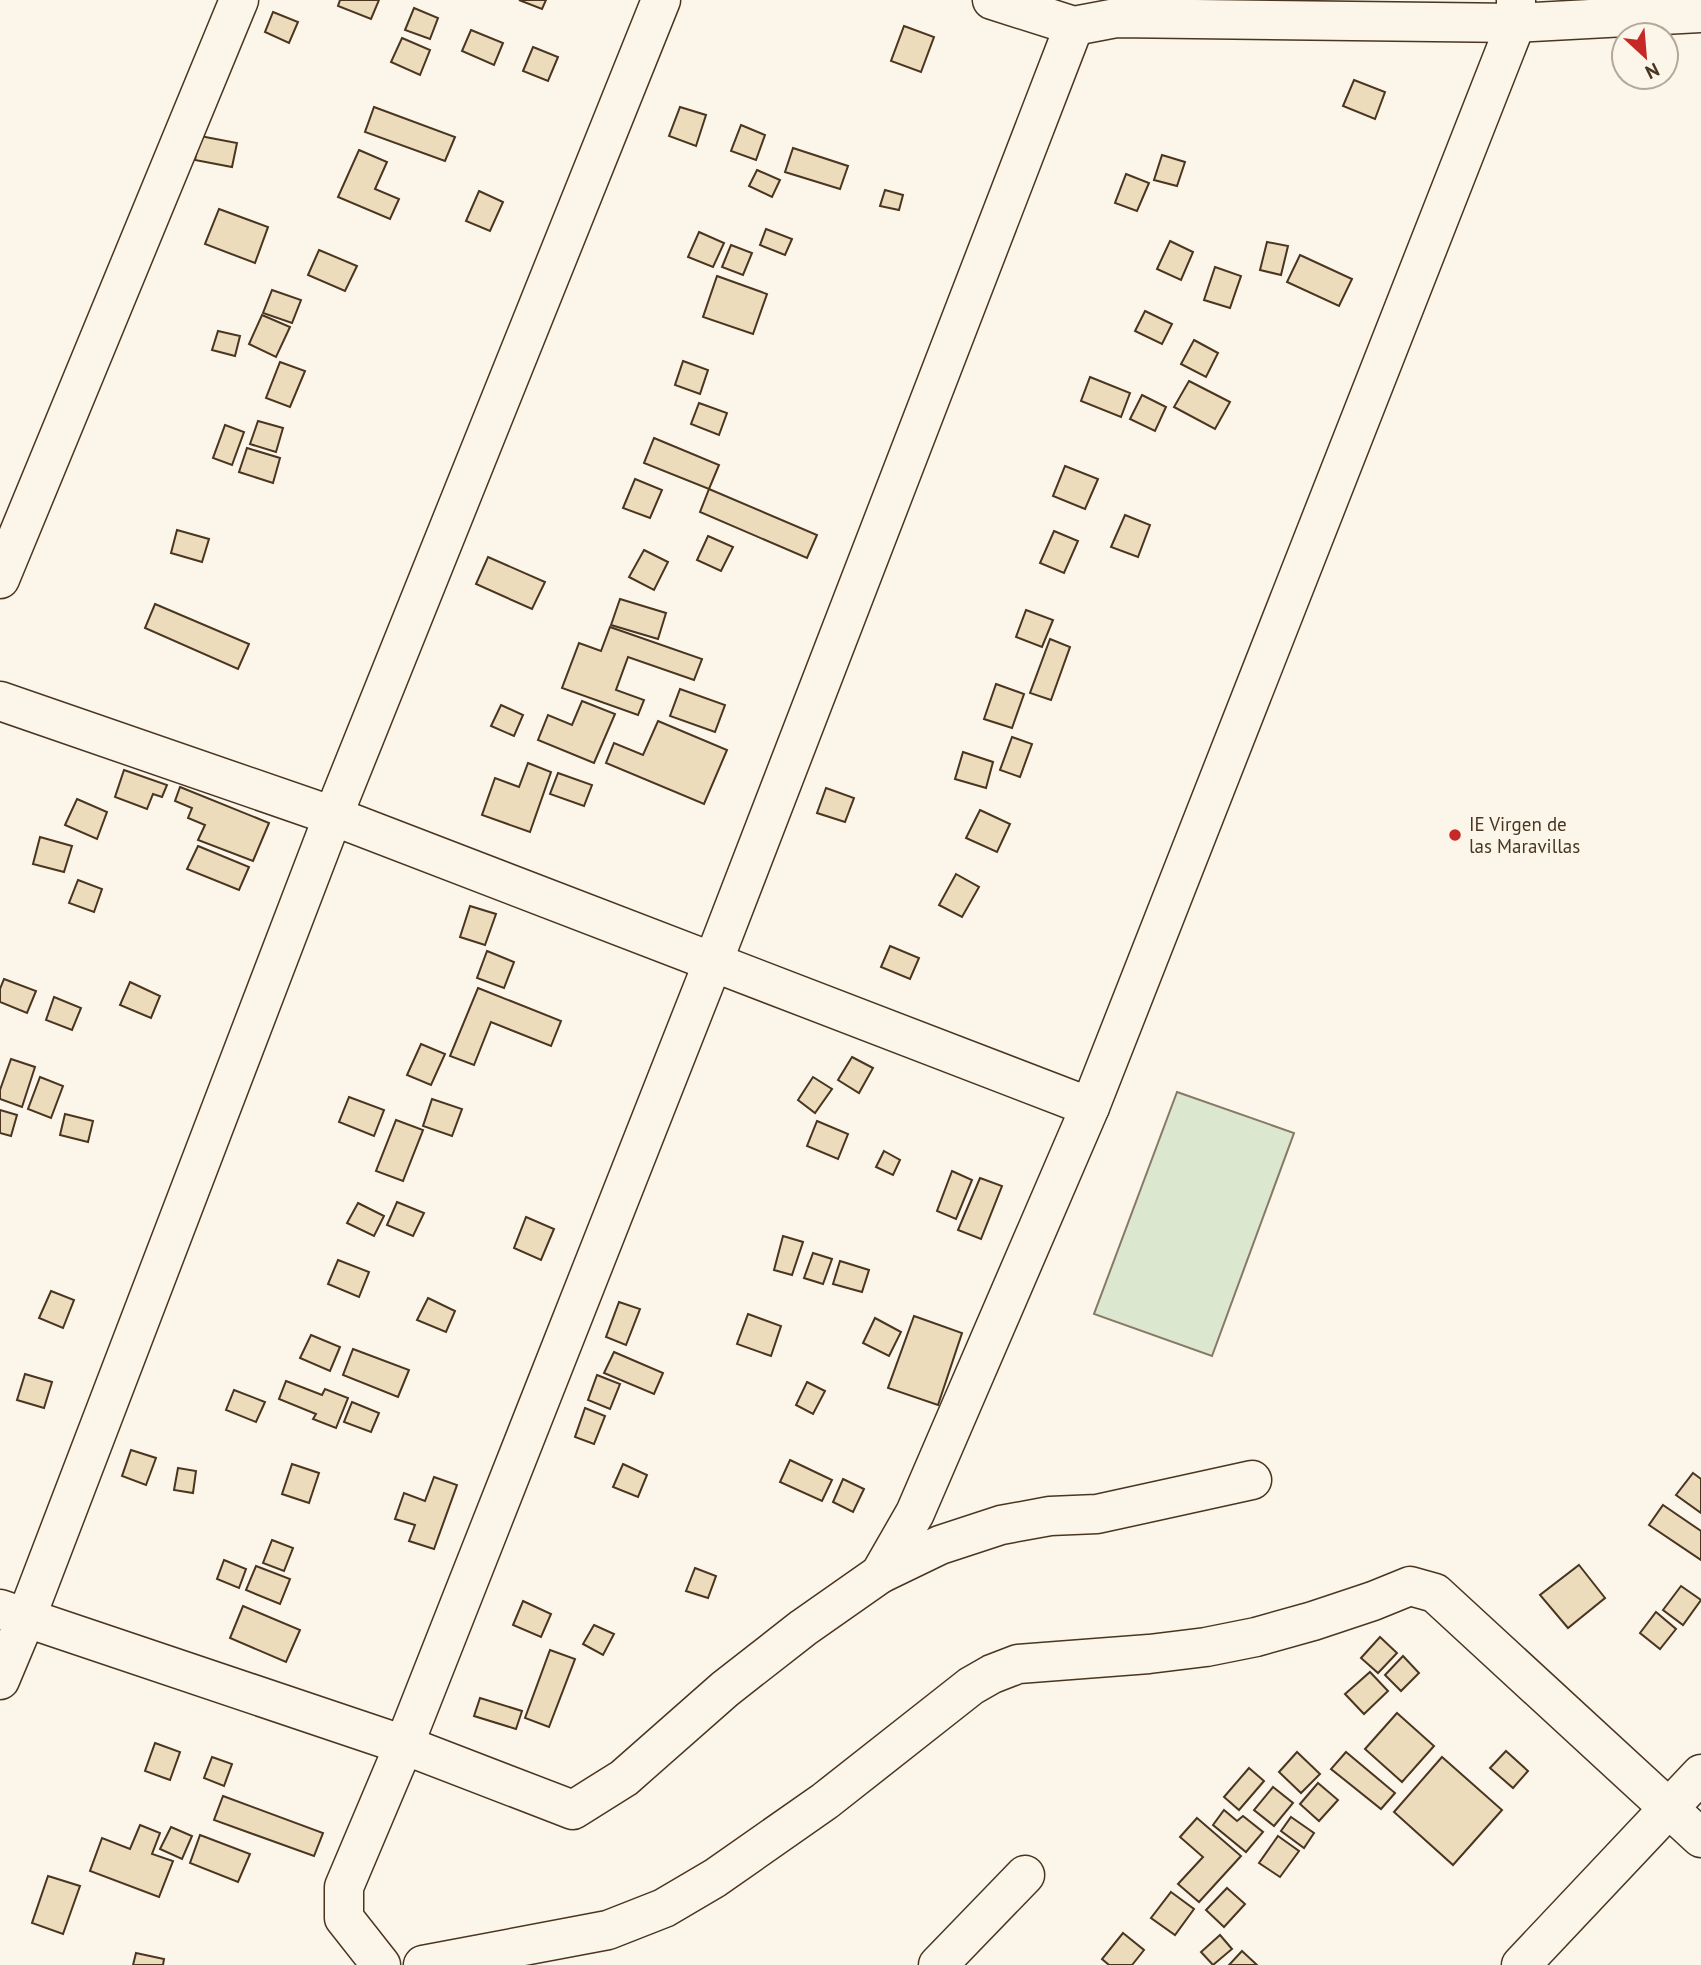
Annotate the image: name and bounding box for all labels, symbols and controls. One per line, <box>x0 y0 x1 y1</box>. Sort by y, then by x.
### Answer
north arrow <box>1610 21 1680 91</box>
text: N <box>1642 58 1663 85</box>
place label: IE Virgen de las Maravillas <box>1469 812 1580 858</box>
marker: IE Virgen de las Maravillas <box>1447 827 1463 843</box>

